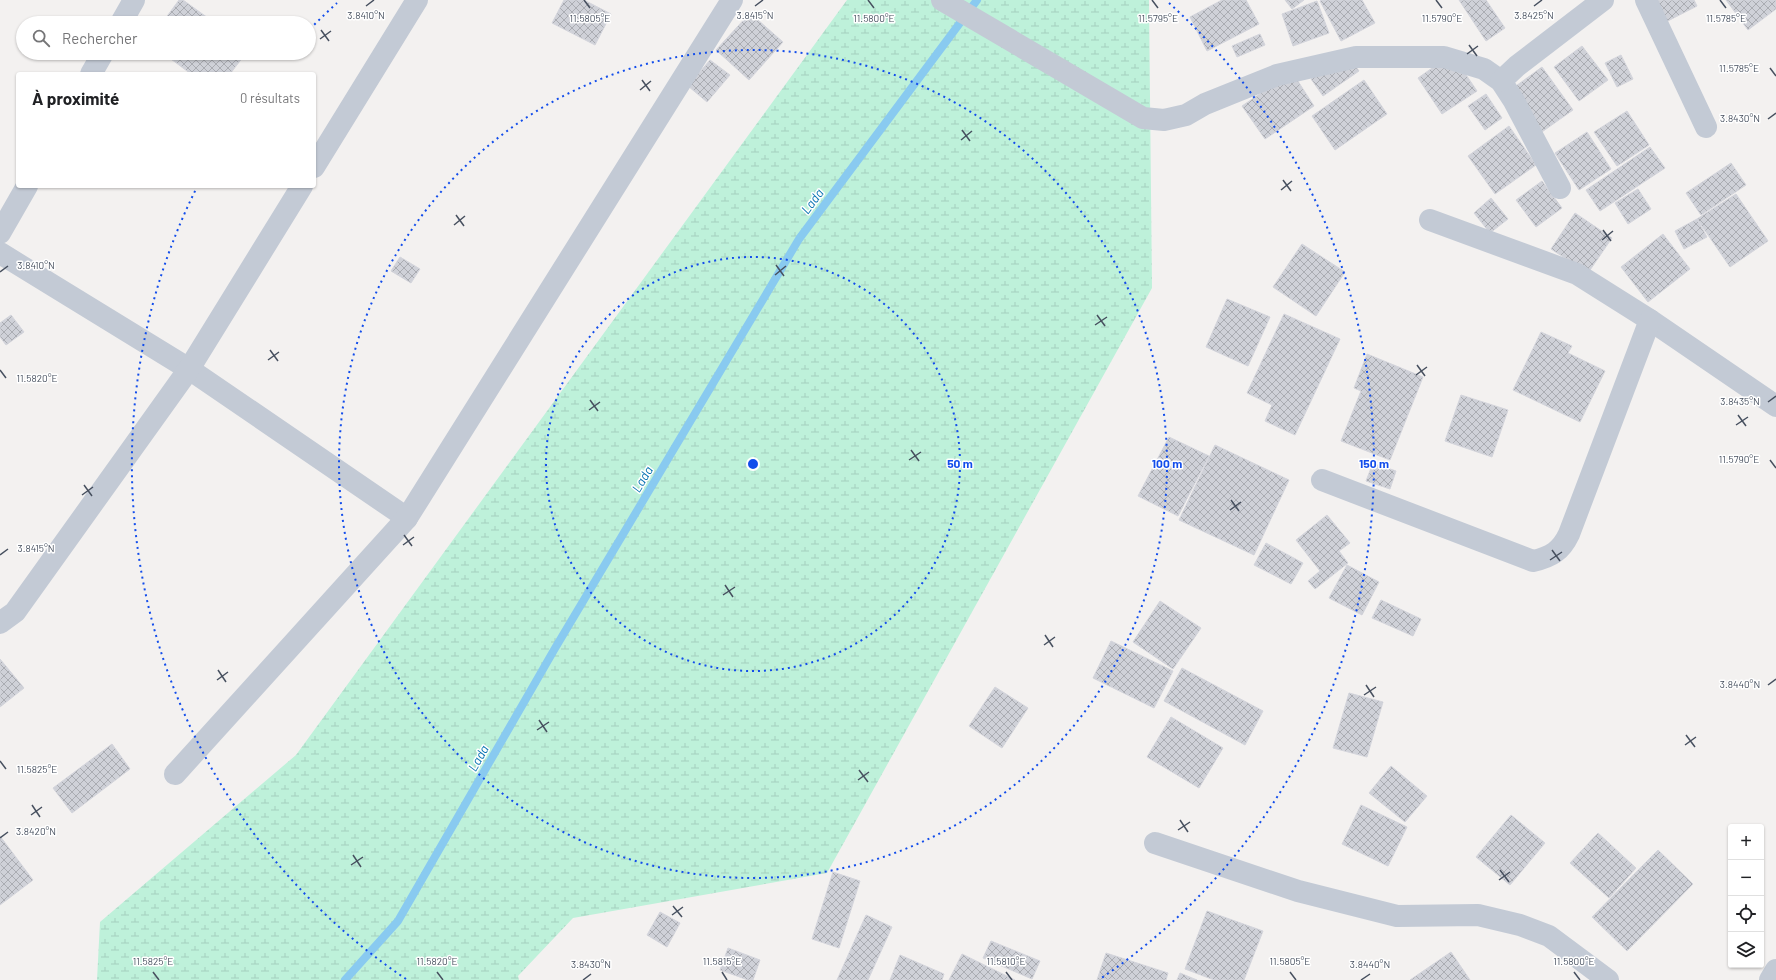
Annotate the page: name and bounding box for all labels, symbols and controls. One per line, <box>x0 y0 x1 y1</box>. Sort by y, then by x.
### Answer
text: 3.8410°N <box>347 9 385 21</box>
text: 3.8415°N <box>737 9 773 21</box>
text: 3.8425°N <box>1514 9 1554 21</box>
text: 11.5805°E <box>570 12 610 24</box>
text: 11.5800°E <box>853 12 895 24</box>
text: 11.5795°E <box>1138 12 1178 24</box>
text: 11.5790°E <box>1422 12 1462 24</box>
text: 11.5785°E <box>1706 12 1746 24</box>
search box <box>16 16 316 60</box>
icon: search <box>30 27 52 49</box>
text: Rechercher <box>62 29 138 47</box>
text: 11.5785°E <box>1719 62 1759 74</box>
text: À proximité <box>32 88 119 108</box>
text: 0 résultats <box>240 90 300 106</box>
text: 3.8430°N <box>1720 112 1760 124</box>
water label: Lada <box>797 185 827 217</box>
text: 3.8410°N <box>17 259 55 271</box>
text: 11.5820°E <box>16 372 58 384</box>
text: 3.8435°N <box>1720 395 1760 407</box>
text: 11.5790°E <box>1719 453 1759 465</box>
text: 50 m <box>947 456 973 470</box>
text: 100 m <box>1152 456 1182 470</box>
text: 150 m <box>1359 456 1389 470</box>
centre of rings <box>746 457 760 471</box>
water label: Lada <box>628 463 656 495</box>
text: 3.8415°N <box>18 542 54 554</box>
text: 3.8440°N <box>1720 678 1760 690</box>
water label: Lada <box>464 742 492 774</box>
text: 11.5825°E <box>17 763 57 775</box>
map controls <box>1728 824 1764 968</box>
button: + <box>1728 824 1764 860</box>
text: 3.8420°N <box>16 825 56 837</box>
button: − <box>1728 860 1764 896</box>
button: locate <box>1728 896 1764 932</box>
button: layers <box>1728 932 1764 968</box>
text: 11.5825°E <box>133 955 173 967</box>
text: 11.5820°E <box>416 955 458 967</box>
text: 11.5815°E <box>703 955 741 967</box>
text: 11.5810°E <box>987 955 1025 967</box>
text: 11.5805°E <box>1270 955 1310 967</box>
text: 11.5800°E <box>1553 955 1595 967</box>
text: 3.8430°N <box>571 958 611 970</box>
text: 3.8440°N <box>1350 958 1390 970</box>

